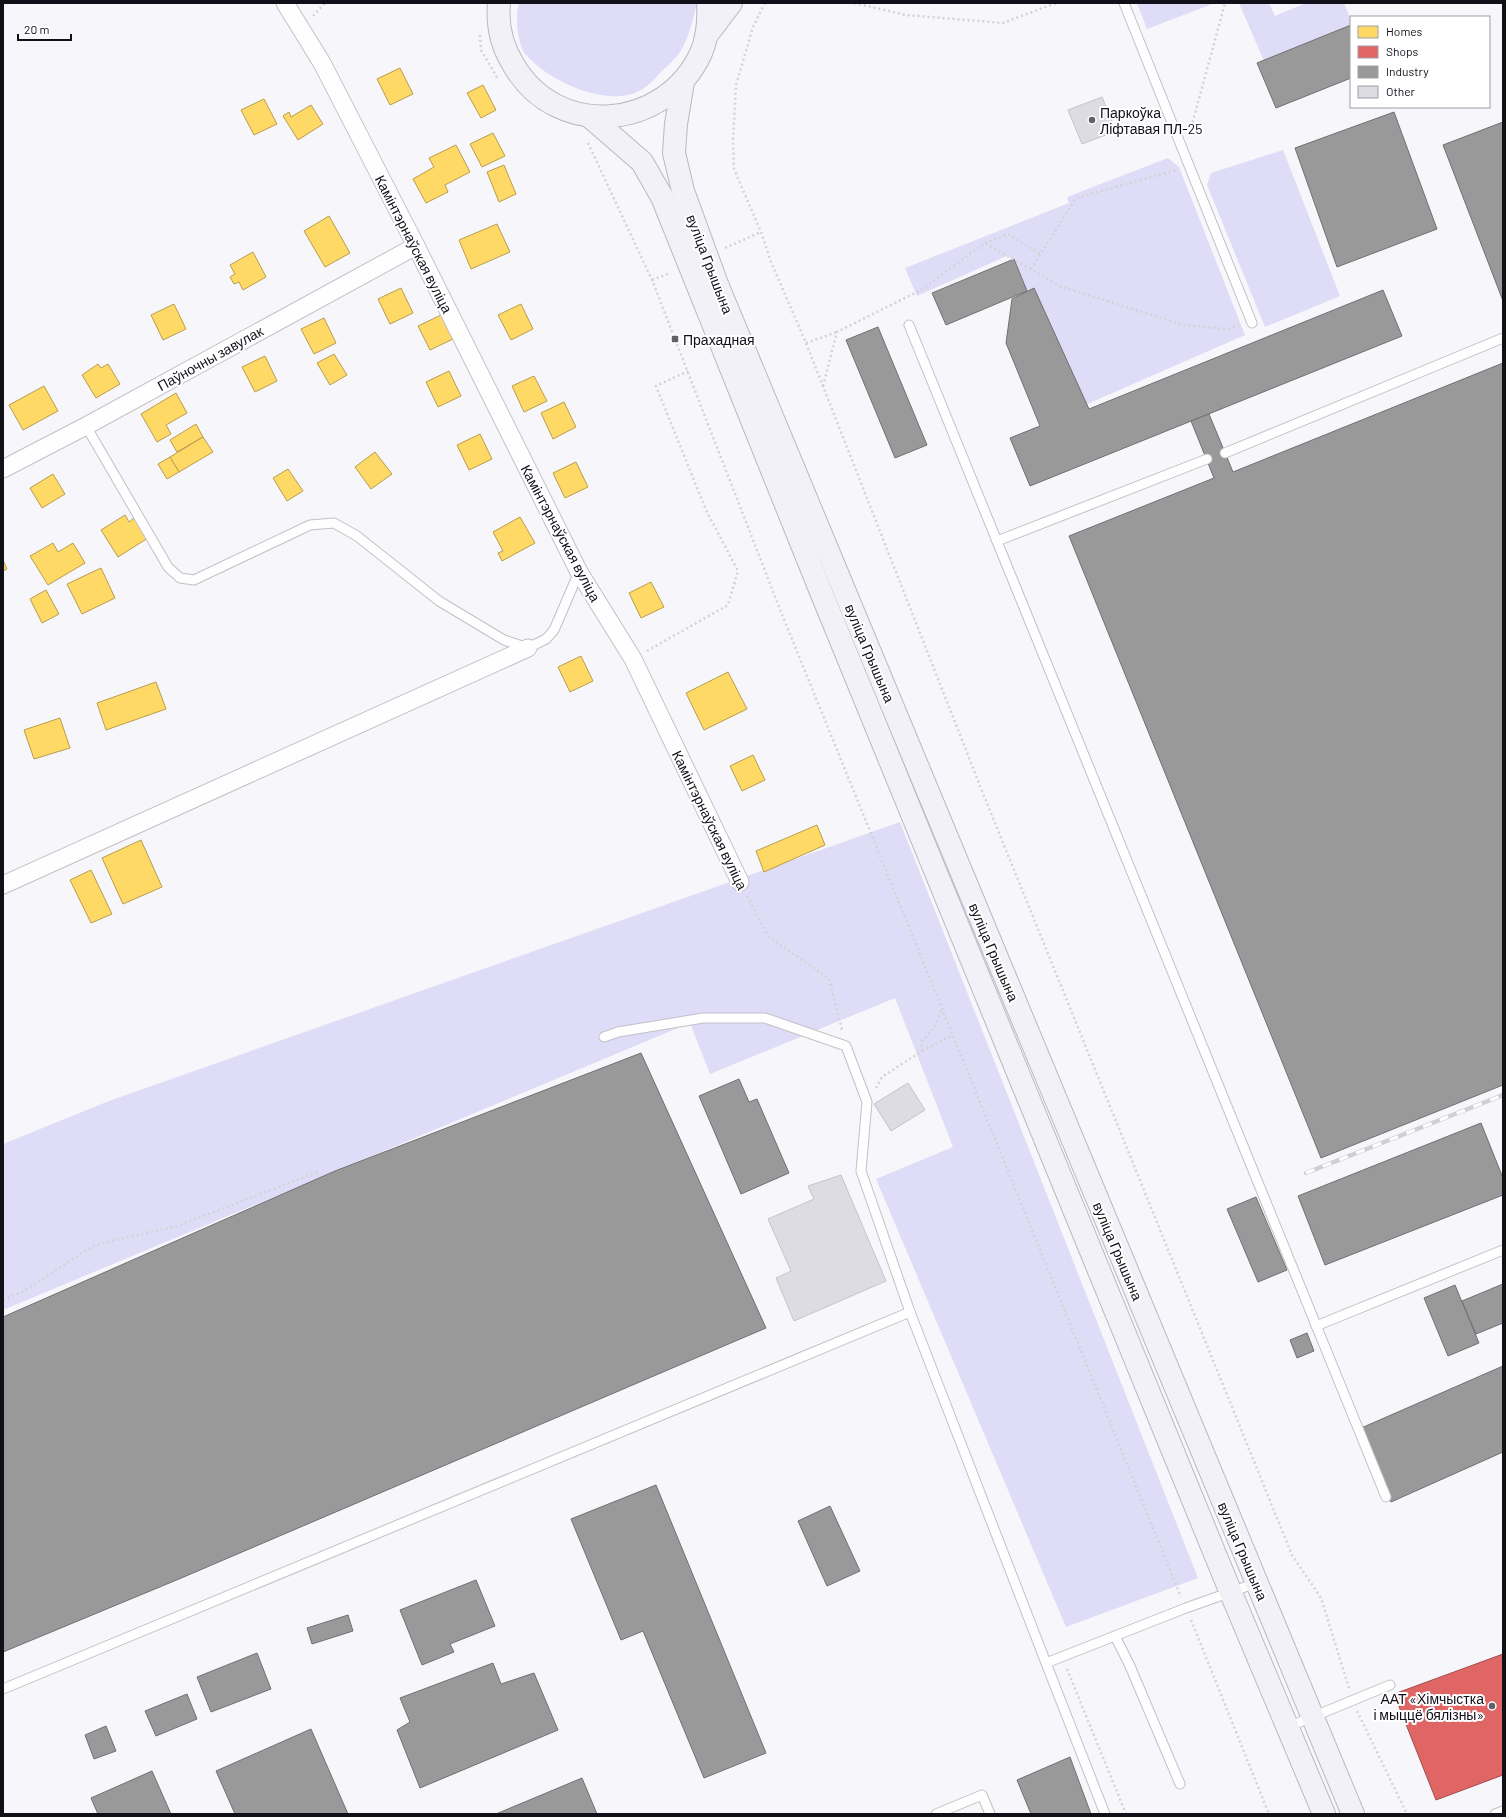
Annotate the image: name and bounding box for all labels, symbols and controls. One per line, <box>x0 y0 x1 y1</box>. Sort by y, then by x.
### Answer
scale bar <box>18 16 71 42</box>
legend <box>1350 16 1490 108</box>
text: 20 m <box>24 22 50 36</box>
text: Homes <box>1386 24 1423 38</box>
text: Shops <box>1386 44 1419 58</box>
text: Industry <box>1386 64 1429 78</box>
text: Other <box>1386 84 1416 98</box>
place label: Паркоўка Ліфтавая ПЛ-25 <box>1100 104 1202 137</box>
marker: Паркоўка Ліфтавая ПЛ-25 <box>1087 115 1097 125</box>
street label: Камінтэрнаўская вуліца <box>372 172 456 316</box>
street label: вуліца Грышына <box>683 212 737 316</box>
street label: Паўночны завулак <box>154 322 267 394</box>
place label: Прахадная <box>683 331 755 348</box>
marker: Прахадная <box>670 334 680 344</box>
street label: Камінтэрнаўская вуліца <box>518 462 604 605</box>
street label: вуліца Грышына <box>842 601 898 705</box>
street label: Камінтэрнаўская вуліца <box>669 748 751 893</box>
street label: вуліца Грышына <box>966 900 1022 1004</box>
street label: вуліца Грышына <box>1090 1199 1146 1303</box>
street label: вуліца Грышына <box>1215 1499 1271 1603</box>
place label: ААТ «Хімчыстка і мыццё бялізны» <box>1373 1690 1484 1723</box>
marker: ААТ «Хімчыстка і мыццё бялізны» <box>1487 1701 1497 1711</box>

